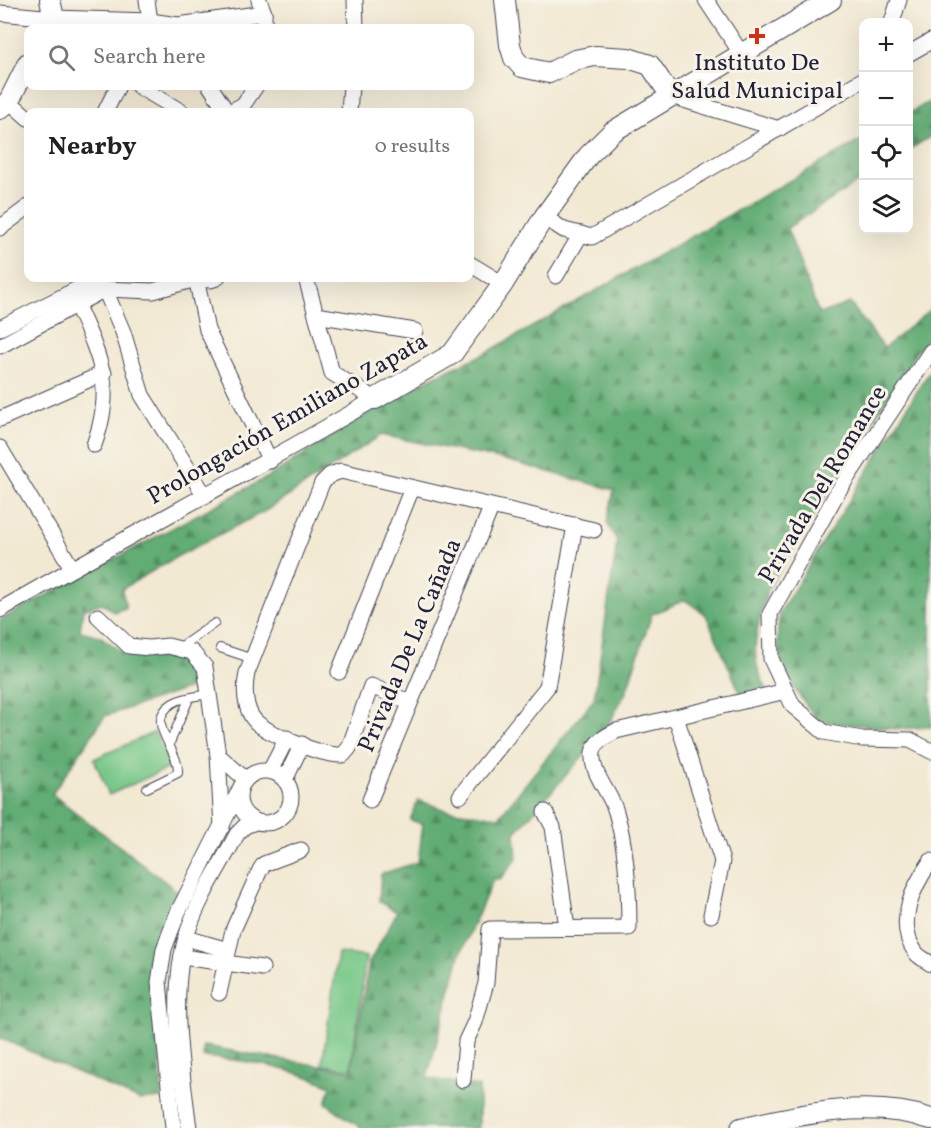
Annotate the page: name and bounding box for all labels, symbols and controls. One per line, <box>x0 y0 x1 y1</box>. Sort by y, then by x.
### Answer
map controls <box>859 18 913 234</box>
button: + <box>859 18 913 72</box>
search box <box>24 24 474 90</box>
marker: Instituto De Salud Municipal <box>748 27 766 45</box>
icon: search <box>45 41 78 74</box>
text: Search here <box>93 42 206 73</box>
place label: Instituto De Salud Municipal <box>671 47 843 109</box>
button: − <box>859 72 913 126</box>
button: locate <box>859 126 913 180</box>
text: Nearby <box>48 129 137 165</box>
text: 0 results <box>375 133 450 161</box>
button: layers <box>859 180 913 234</box>
street label: Prolongación Emiliano Zapata <box>141 325 435 514</box>
street label: Privada Del Romance <box>751 380 896 590</box>
street label: Privada De La Cañada <box>350 534 471 758</box>

